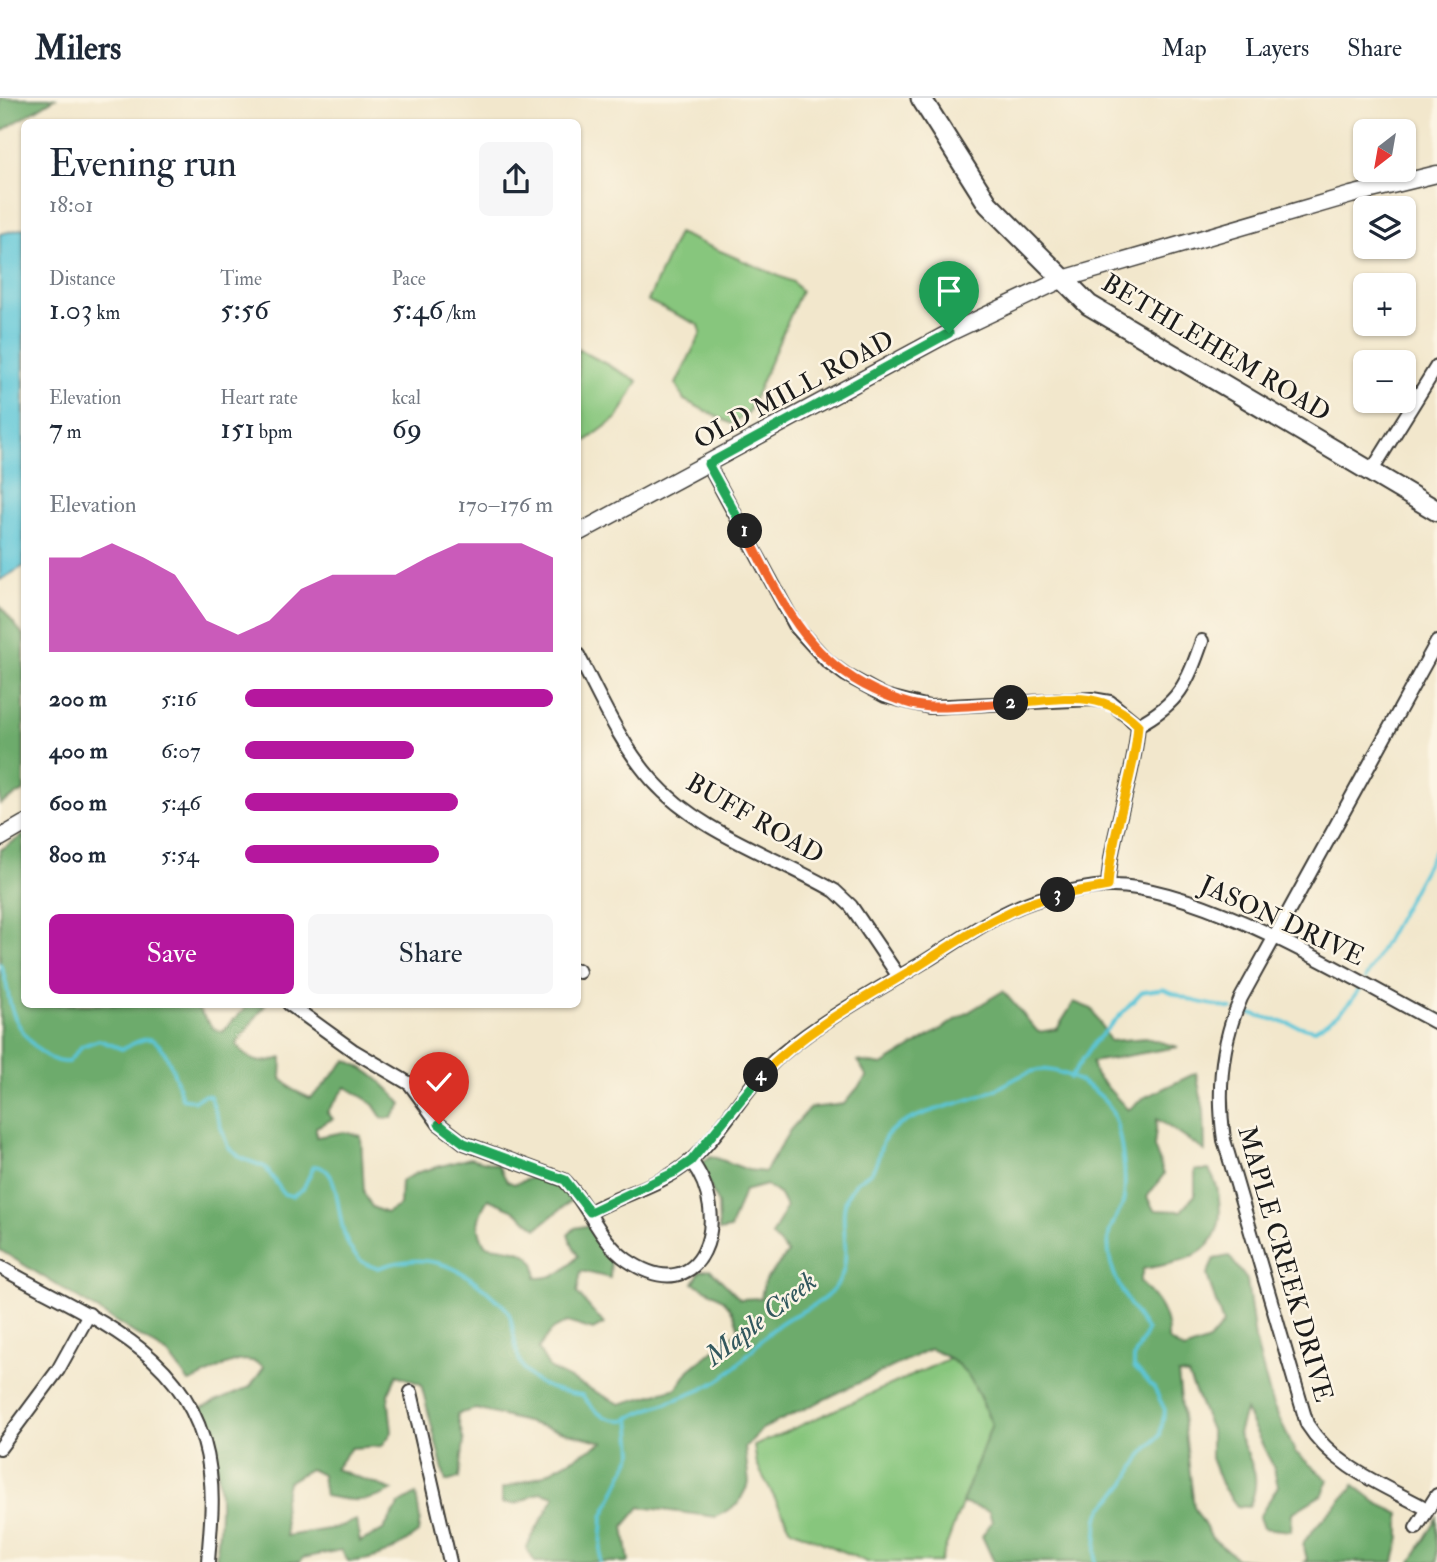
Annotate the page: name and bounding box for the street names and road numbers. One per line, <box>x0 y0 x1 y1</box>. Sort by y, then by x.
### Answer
street label: BETHLEHEM ROAD <box>1096 267 1336 429</box>
street label: OLD MILL ROAD <box>689 324 899 456</box>
street label: BUFF ROAD <box>681 767 829 871</box>
street label: JASON DRIVE <box>1194 868 1369 973</box>
street label: MAPLE CREEK DRIVE <box>1230 1122 1340 1406</box>

